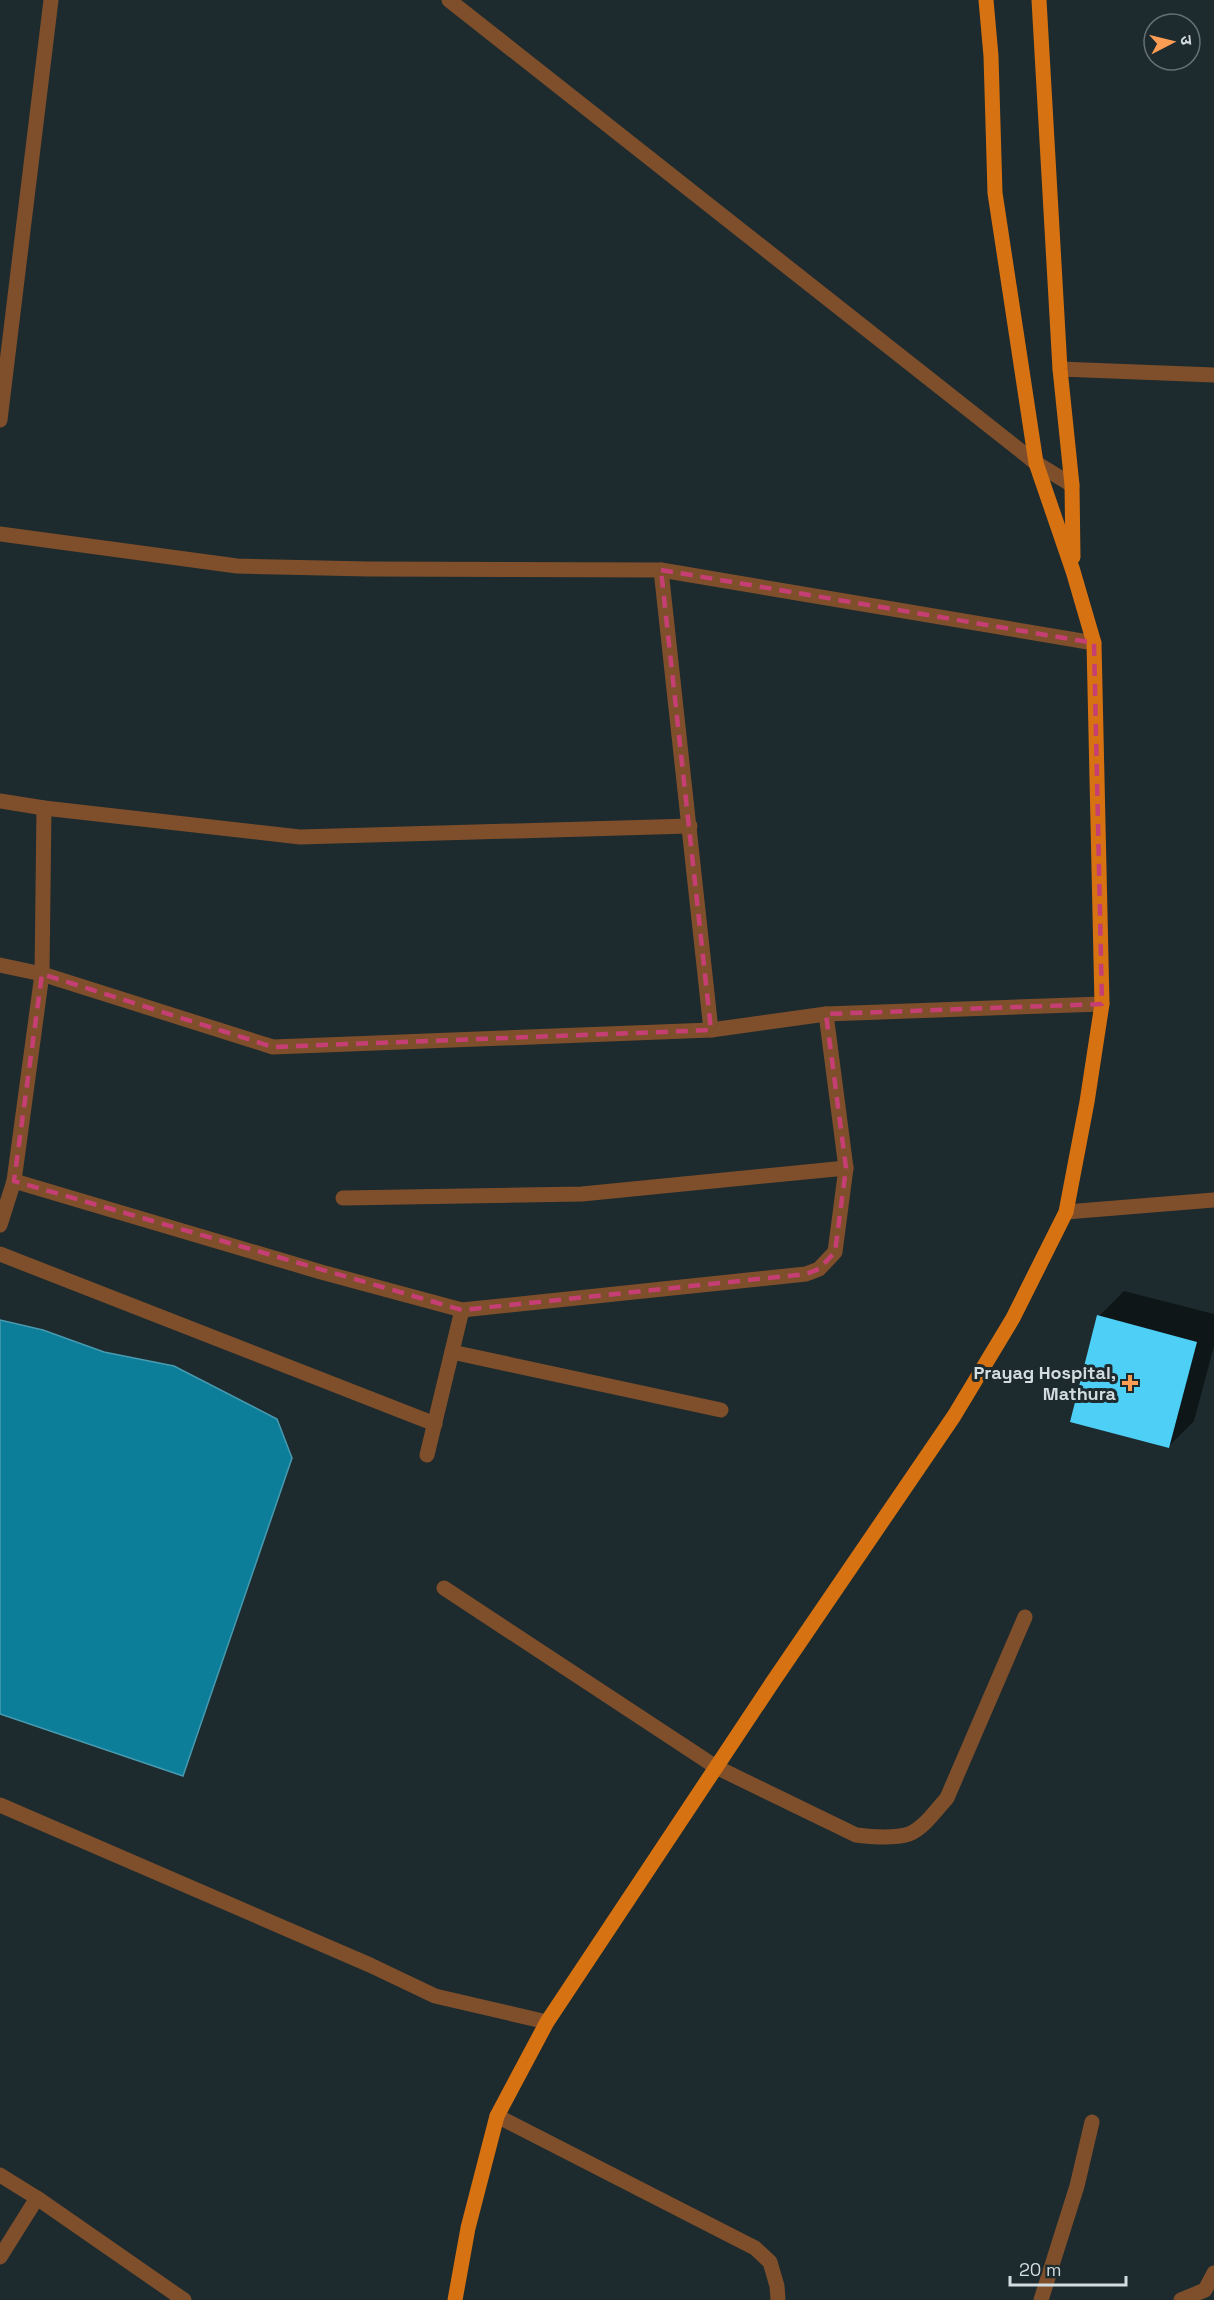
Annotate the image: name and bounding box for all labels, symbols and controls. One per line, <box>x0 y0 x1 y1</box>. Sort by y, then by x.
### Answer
north arrow <box>1142 12 1202 72</box>
text: उ <box>1175 34 1197 47</box>
place label: Prayag Hospital, Mathura <box>973 1361 1117 1405</box>
marker: Prayag Hospital, Mathura <box>1121 1374 1139 1392</box>
scale bar <box>1010 2249 1126 2287</box>
text: 20 m <box>1019 2258 1062 2281</box>

